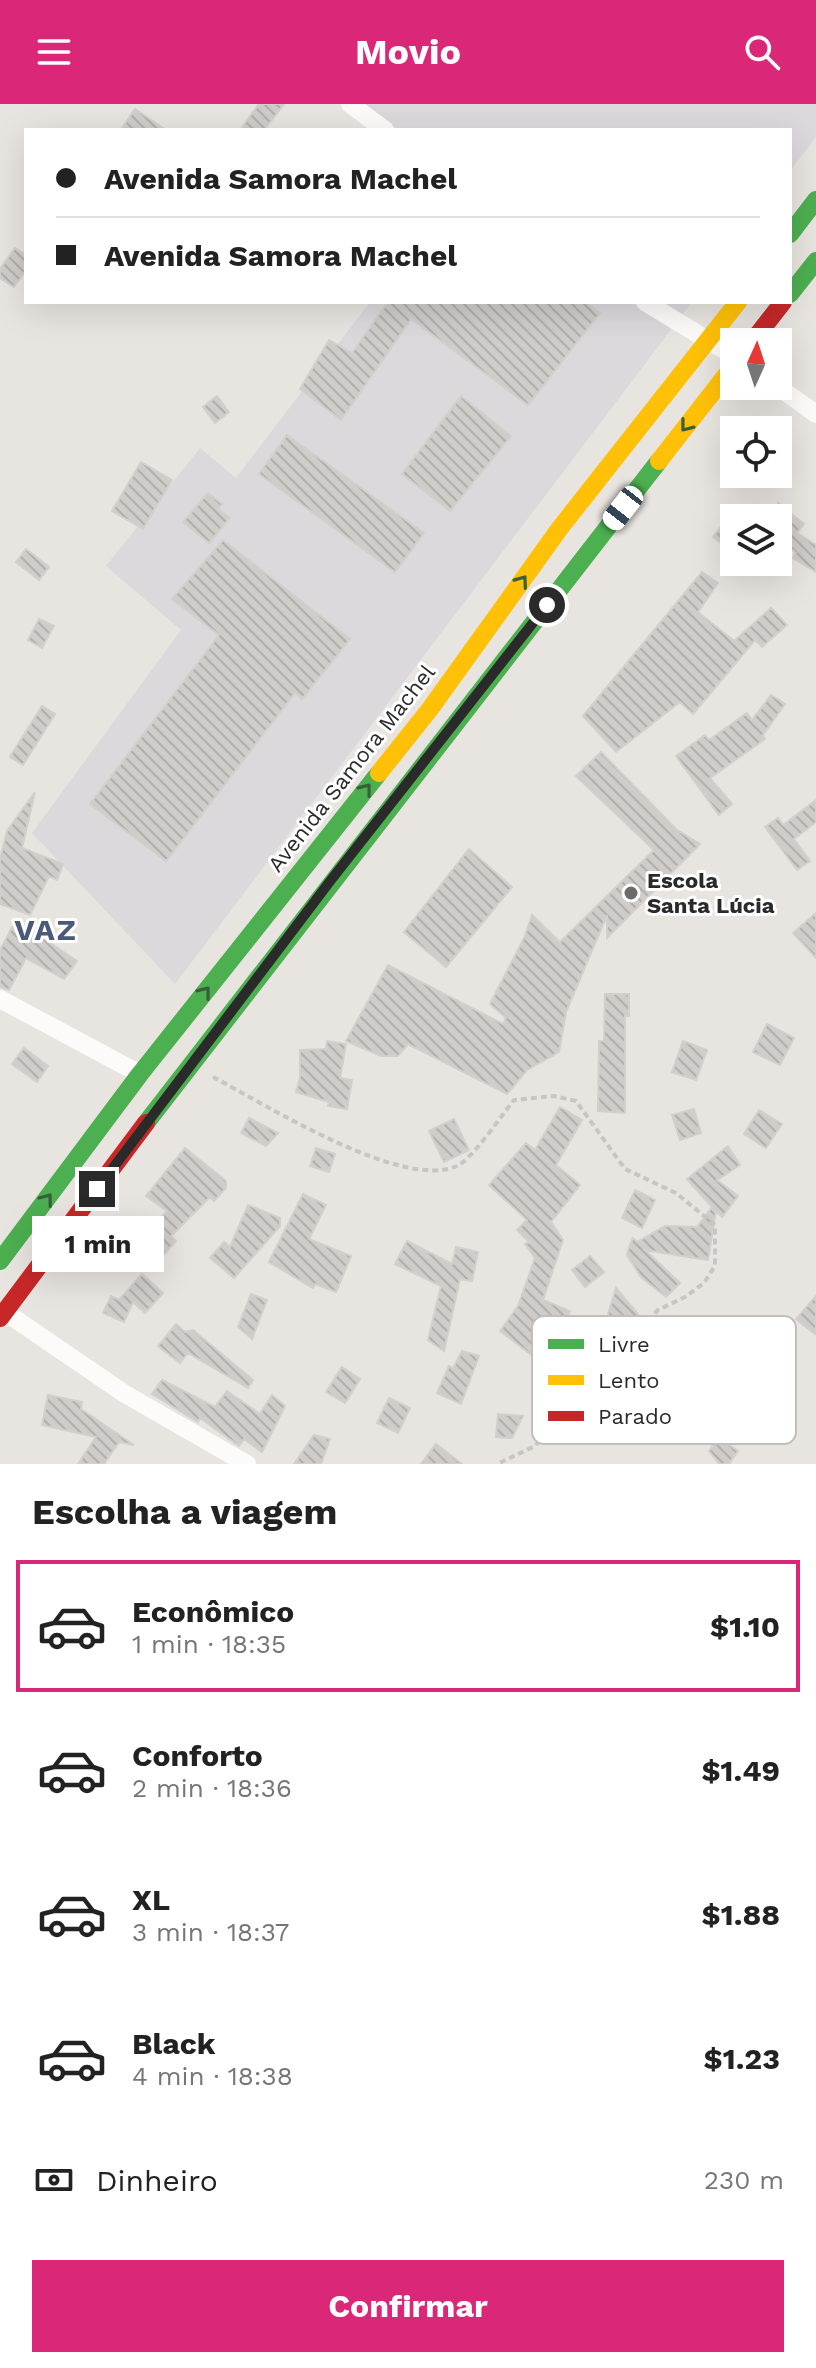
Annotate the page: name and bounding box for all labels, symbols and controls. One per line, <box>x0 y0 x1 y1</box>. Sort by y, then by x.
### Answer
icon: menu <box>32 30 76 74</box>
icon: search <box>740 30 784 74</box>
text: Movio <box>355 31 461 73</box>
text: Avenida Samora Machel <box>104 161 457 196</box>
text: Avenida Samora Machel <box>104 238 457 273</box>
north arrow <box>720 328 792 400</box>
map controls <box>720 328 792 576</box>
button: locate <box>720 416 792 488</box>
one-way arrow <box>682 417 696 432</box>
car <box>599 482 647 534</box>
button: layers <box>720 504 792 576</box>
one-way arrow <box>512 575 527 590</box>
route start <box>529 587 565 623</box>
street label: Avenida Samora Machel <box>263 660 440 877</box>
one-way arrow <box>356 784 371 798</box>
place label: Escola Santa Lúcia <box>647 868 775 918</box>
marker: Escola Santa Lúcia <box>622 884 640 902</box>
district label: VAZ <box>14 912 78 947</box>
one-way arrow <box>195 986 209 1001</box>
route end <box>79 1171 115 1207</box>
one-way arrow <box>37 1193 51 1208</box>
callout: 1 min <box>31 1217 163 1273</box>
text: 1 min <box>65 1229 131 1259</box>
legend <box>532 1316 796 1444</box>
text: Livre <box>598 1332 650 1357</box>
text: Lento <box>598 1368 659 1393</box>
text: Parado <box>598 1404 672 1429</box>
text: Escolha a viagem <box>32 1491 337 1533</box>
icon: car <box>36 1590 108 1662</box>
text: Econômico <box>132 1594 294 1629</box>
text: $1.10 <box>710 1609 780 1644</box>
text: 1 min · 18:35 <box>132 1629 286 1659</box>
icon: car <box>36 1734 108 1806</box>
text: Conforto <box>132 1738 263 1773</box>
text: $1.49 <box>701 1753 780 1788</box>
text: 2 min · 18:36 <box>132 1773 292 1803</box>
icon: car <box>36 1878 108 1950</box>
text: XL <box>132 1882 170 1917</box>
text: $1.88 <box>702 1897 780 1932</box>
text: 3 min · 18:37 <box>132 1917 289 1947</box>
icon: car <box>36 2022 108 2094</box>
text: Black <box>132 2026 216 2061</box>
text: $1.23 <box>703 2041 780 2076</box>
text: 4 min · 18:38 <box>132 2061 293 2091</box>
icon: cash <box>32 2158 76 2202</box>
text: Dinheiro <box>96 2163 218 2198</box>
text: 230 m <box>704 2165 784 2195</box>
button: Confirmar <box>32 2260 784 2352</box>

